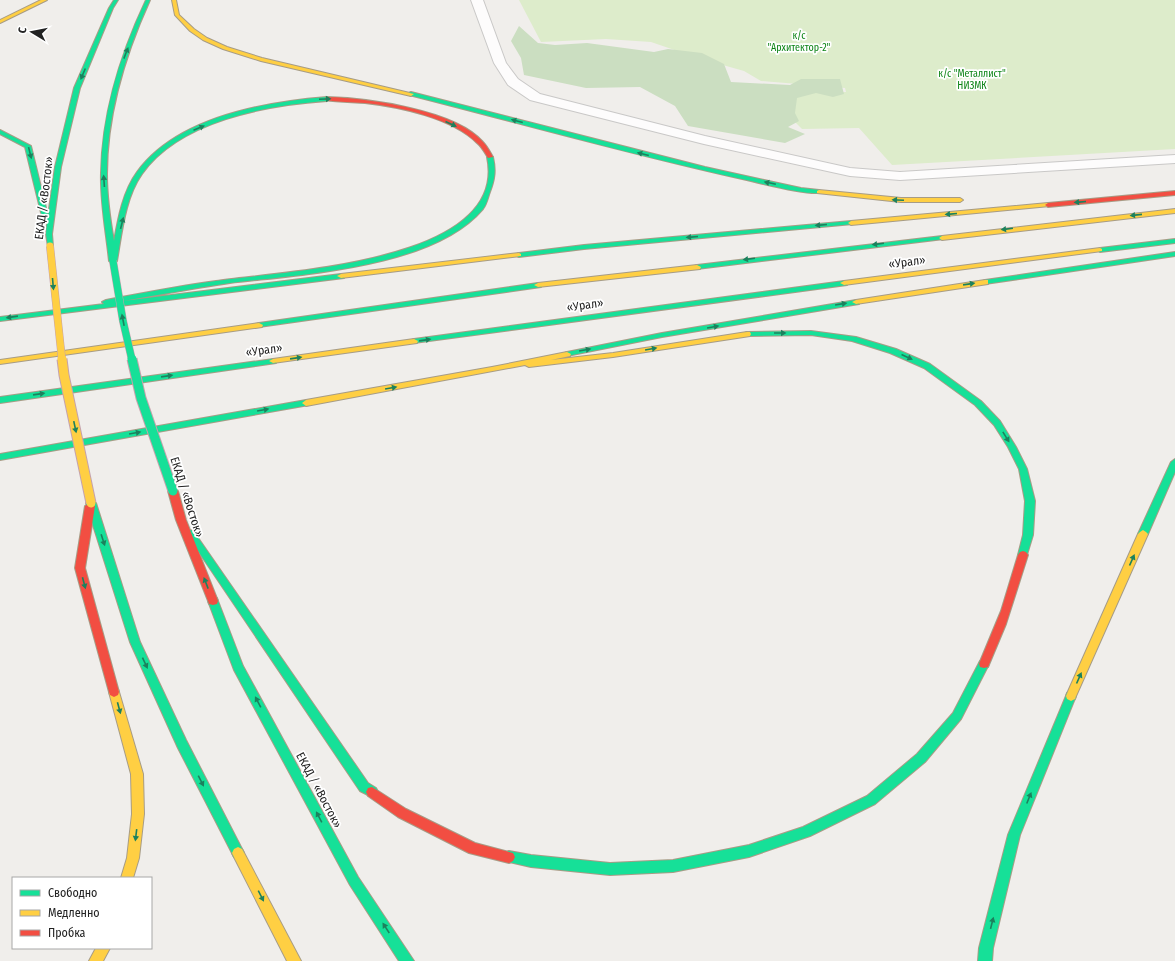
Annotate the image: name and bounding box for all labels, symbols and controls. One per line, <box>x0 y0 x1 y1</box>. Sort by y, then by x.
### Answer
north arrow <box>12 12 52 52</box>
text: С <box>16 26 30 34</box>
park label: к/с "Архитектор-2" <box>768 30 831 54</box>
one-way arrow <box>124 47 130 59</box>
one-way arrow <box>80 68 86 79</box>
park label: к/с "Металлист" НИЗМК <box>938 68 1006 92</box>
one-way arrow <box>319 95 331 102</box>
one-way arrow <box>511 118 523 124</box>
one-way arrow <box>446 121 457 127</box>
one-way arrow <box>194 125 205 131</box>
one-way arrow <box>27 147 33 159</box>
one-way arrow <box>637 151 649 157</box>
street label: ЕКАД / «Восток» <box>32 156 56 240</box>
one-way arrow <box>101 175 108 187</box>
one-way arrow <box>764 180 776 186</box>
one-way arrow <box>891 197 904 203</box>
one-way arrow <box>1074 198 1086 205</box>
one-way arrow <box>945 210 957 217</box>
one-way arrow <box>1130 212 1142 218</box>
one-way arrow <box>120 217 126 230</box>
one-way arrow <box>815 222 827 229</box>
one-way arrow <box>1001 226 1013 233</box>
one-way arrow <box>686 234 698 240</box>
one-way arrow <box>872 241 884 248</box>
street label: «Урал» <box>888 253 926 271</box>
one-way arrow <box>743 256 755 262</box>
one-way arrow <box>50 278 57 290</box>
one-way arrow <box>963 281 975 287</box>
street label: «Урал» <box>566 295 604 315</box>
one-way arrow <box>835 301 847 307</box>
one-way arrow <box>120 313 126 326</box>
one-way arrow <box>6 314 18 320</box>
one-way arrow <box>707 324 719 330</box>
one-way arrow <box>774 330 787 336</box>
one-way arrow <box>419 336 431 343</box>
street label: «Урал» <box>245 340 283 360</box>
one-way arrow <box>645 345 658 351</box>
one-way arrow <box>579 347 591 353</box>
one-way arrow <box>901 354 912 360</box>
one-way arrow <box>290 355 302 361</box>
one-way arrow <box>161 373 173 379</box>
one-way arrow <box>385 384 397 390</box>
one-way arrow <box>33 391 45 397</box>
one-way arrow <box>257 407 269 413</box>
one-way arrow <box>72 421 78 433</box>
one-way arrow <box>129 429 141 435</box>
one-way arrow <box>1003 431 1010 443</box>
street label: ЕКАД / «Восток» <box>167 455 207 539</box>
one-way arrow <box>100 535 106 547</box>
one-way arrow <box>1129 554 1135 565</box>
one-way arrow <box>81 577 87 589</box>
one-way arrow <box>202 577 208 589</box>
one-way arrow <box>142 658 148 669</box>
one-way arrow <box>1076 673 1082 684</box>
one-way arrow <box>254 696 261 708</box>
one-way arrow <box>116 702 122 714</box>
street label: ЕКАД / «Восток» <box>293 750 345 830</box>
one-way arrow <box>197 775 204 786</box>
one-way arrow <box>1026 792 1032 804</box>
one-way arrow <box>316 811 323 823</box>
one-way arrow <box>132 829 139 841</box>
legend <box>12 877 152 949</box>
text: Свободно <box>48 886 97 900</box>
one-way arrow <box>257 890 264 902</box>
text: Медленно <box>48 906 100 920</box>
one-way arrow <box>989 917 995 929</box>
one-way arrow <box>382 923 390 934</box>
text: Пробка <box>48 926 86 940</box>

